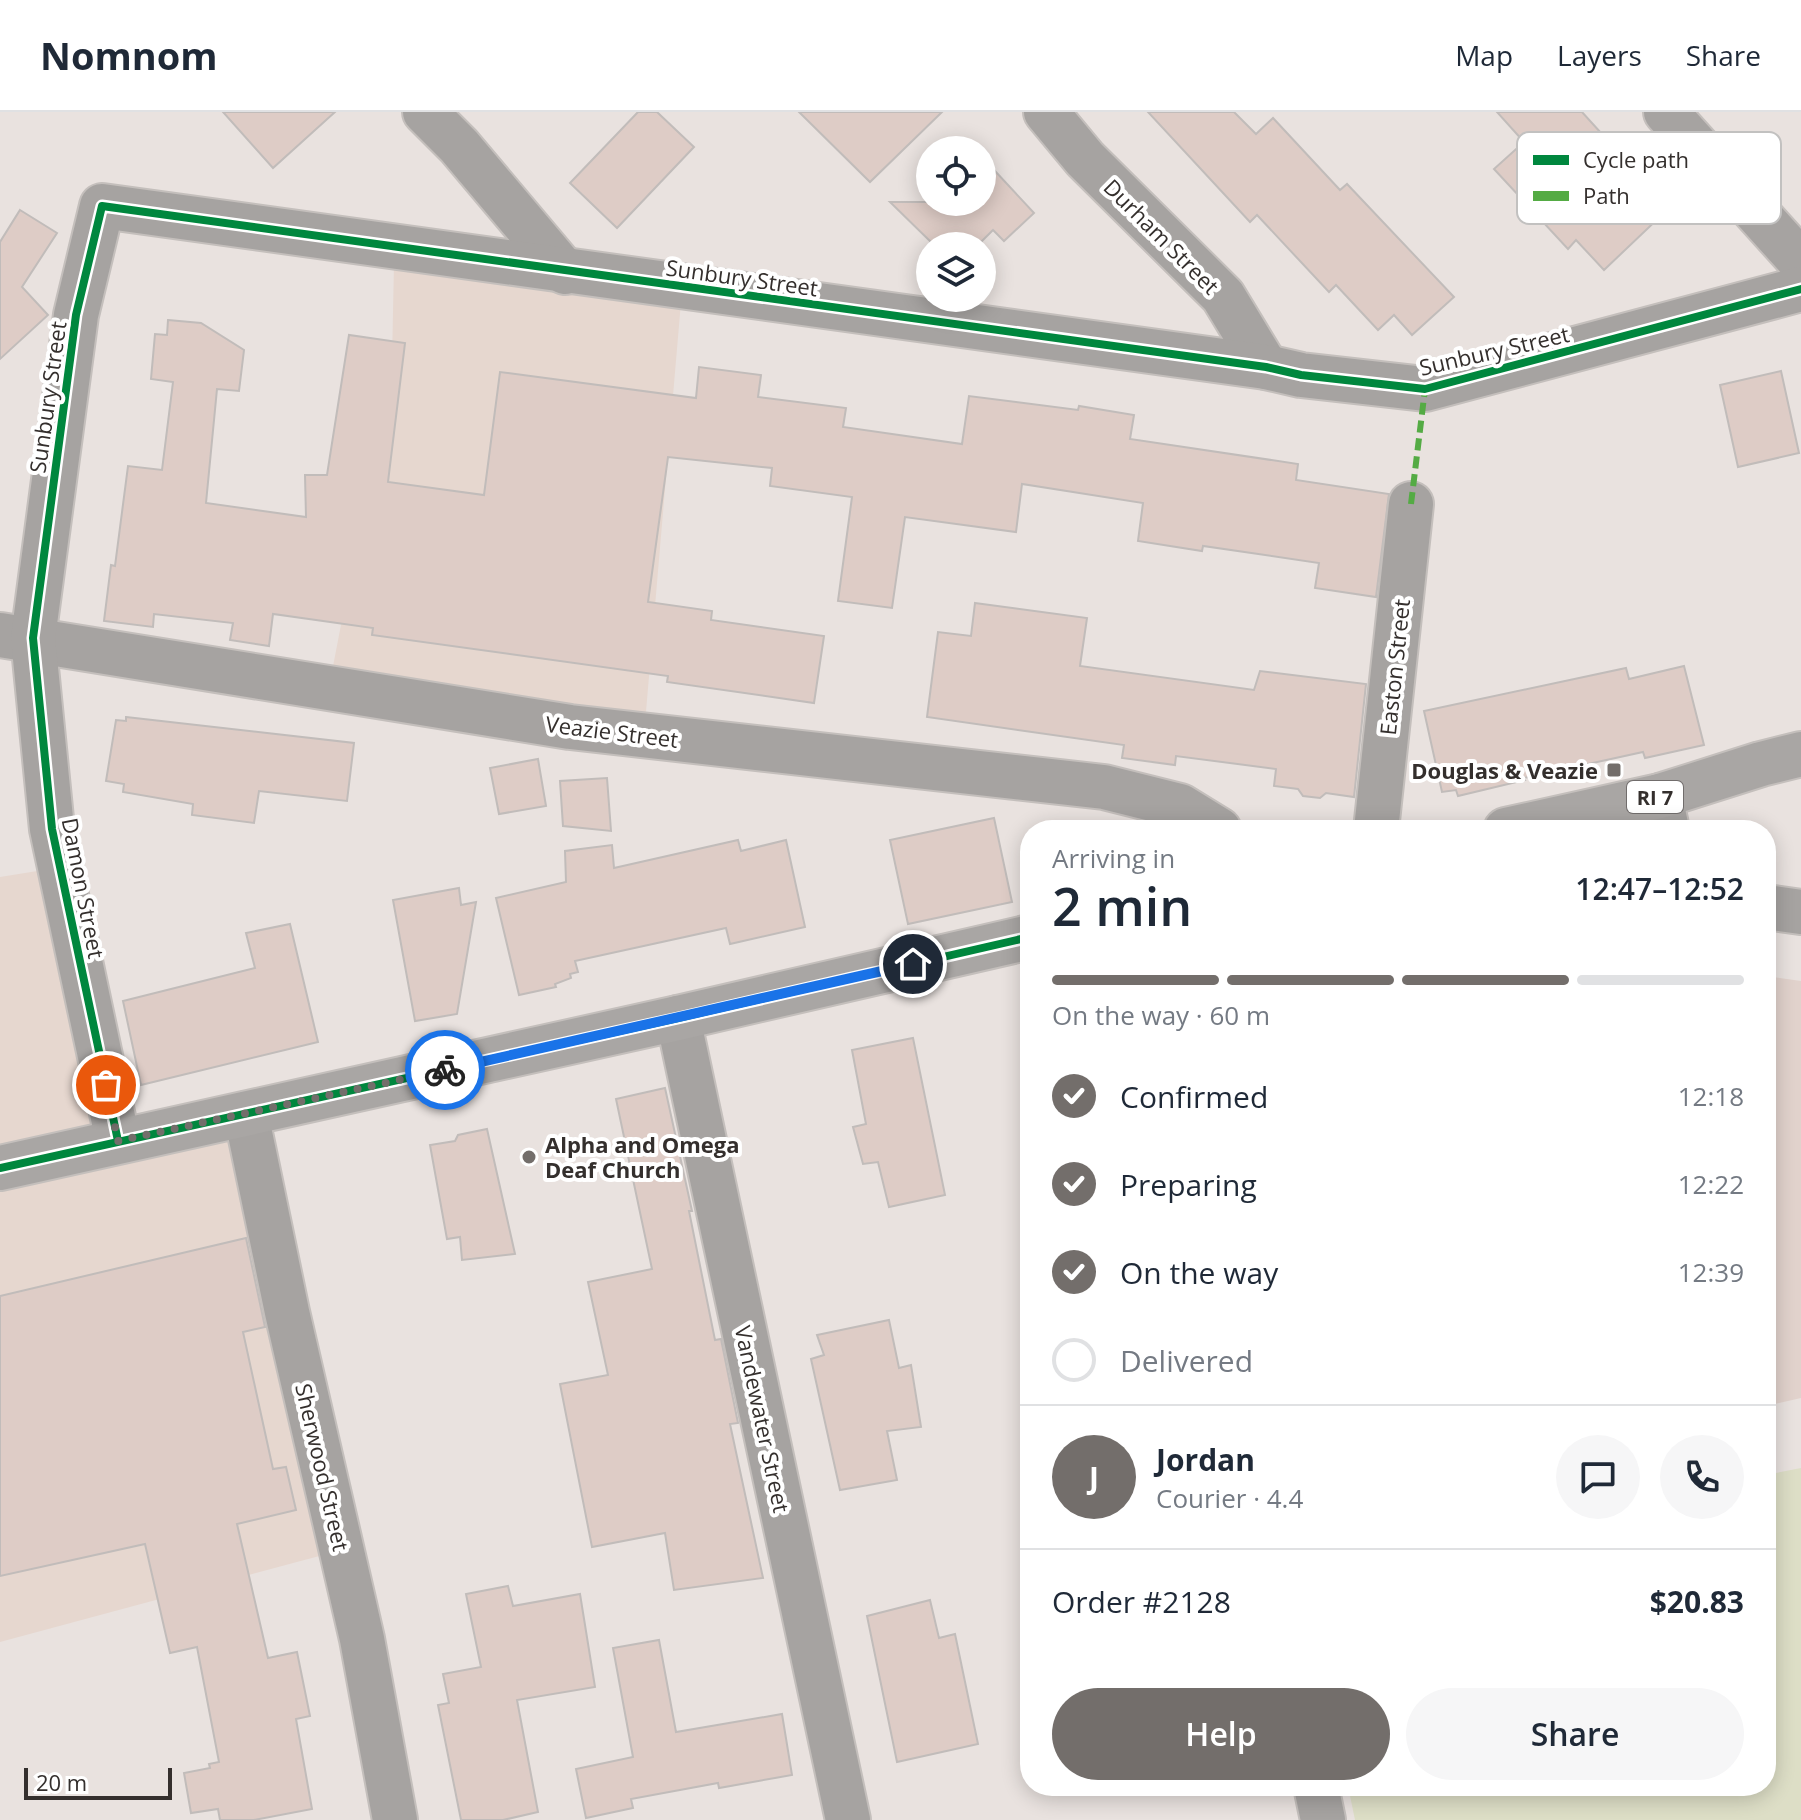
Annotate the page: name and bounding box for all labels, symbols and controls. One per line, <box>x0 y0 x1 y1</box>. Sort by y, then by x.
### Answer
text: Nomnom <box>40 29 218 81</box>
text: Map <box>1455 36 1513 74</box>
text: Layers <box>1557 36 1642 74</box>
text: Share <box>1686 36 1761 74</box>
legend <box>1517 132 1781 224</box>
map controls <box>916 136 996 312</box>
button: locate <box>916 136 996 216</box>
text: Cycle path <box>1583 144 1689 174</box>
street label: Durham Street <box>1098 172 1226 300</box>
text: Path <box>1583 180 1630 210</box>
button: layers <box>916 232 996 312</box>
street label: Sunbury Street <box>664 251 820 303</box>
street label: Sunbury Street <box>1416 318 1572 382</box>
street label: Sunbury Street <box>21 319 73 475</box>
street label: Easton Street <box>1372 597 1416 737</box>
street label: Veazie Street <box>544 708 680 754</box>
place label: Douglas & Veazie <box>1411 755 1598 785</box>
marker: Douglas & Veazie <box>1605 761 1623 779</box>
road number: RI 7 <box>1627 781 1683 813</box>
street label: Damon Street <box>56 815 112 961</box>
text: Arriving in <box>1052 840 1175 876</box>
text: 12:47–12:52 <box>1575 868 1744 909</box>
text: 2 min <box>1052 870 1192 941</box>
pin <box>879 930 947 998</box>
icon: home <box>891 942 935 986</box>
text: On the way · 60 m <box>1052 997 1270 1033</box>
courier <box>405 1030 485 1110</box>
icon: bike <box>423 1048 467 1092</box>
pin <box>72 1051 140 1119</box>
icon: bag <box>84 1063 128 1107</box>
icon: check <box>1052 1074 1096 1118</box>
text: Confirmed <box>1120 1076 1268 1117</box>
text: 12:18 <box>1678 1078 1744 1114</box>
place label: Alpha and Omega Deaf Church <box>545 1129 740 1184</box>
marker: Alpha and Omega Deaf Church <box>520 1148 538 1166</box>
icon: check <box>1052 1162 1096 1206</box>
text: Preparing <box>1120 1164 1257 1205</box>
text: 12:22 <box>1678 1166 1744 1202</box>
icon: check <box>1052 1250 1096 1294</box>
text: On the way <box>1120 1252 1278 1293</box>
text: 12:39 <box>1678 1254 1744 1290</box>
street label: Vandewater Street <box>729 1323 797 1515</box>
text: Delivered <box>1120 1340 1253 1381</box>
street label: Sherwood Street <box>289 1380 357 1554</box>
button: chat <box>1556 1435 1640 1519</box>
button: phone <box>1660 1435 1744 1519</box>
text: Jordan <box>1156 1439 1255 1480</box>
text: J <box>1089 1457 1099 1498</box>
text: Courier · 4.4 <box>1156 1480 1303 1516</box>
text: Order #2128 <box>1052 1581 1231 1622</box>
text: $20.83 <box>1650 1581 1744 1622</box>
button: Help <box>1052 1688 1390 1780</box>
button: Share <box>1406 1688 1744 1780</box>
scale bar <box>24 1764 172 1800</box>
text: 20 m <box>36 1767 87 1797</box>

